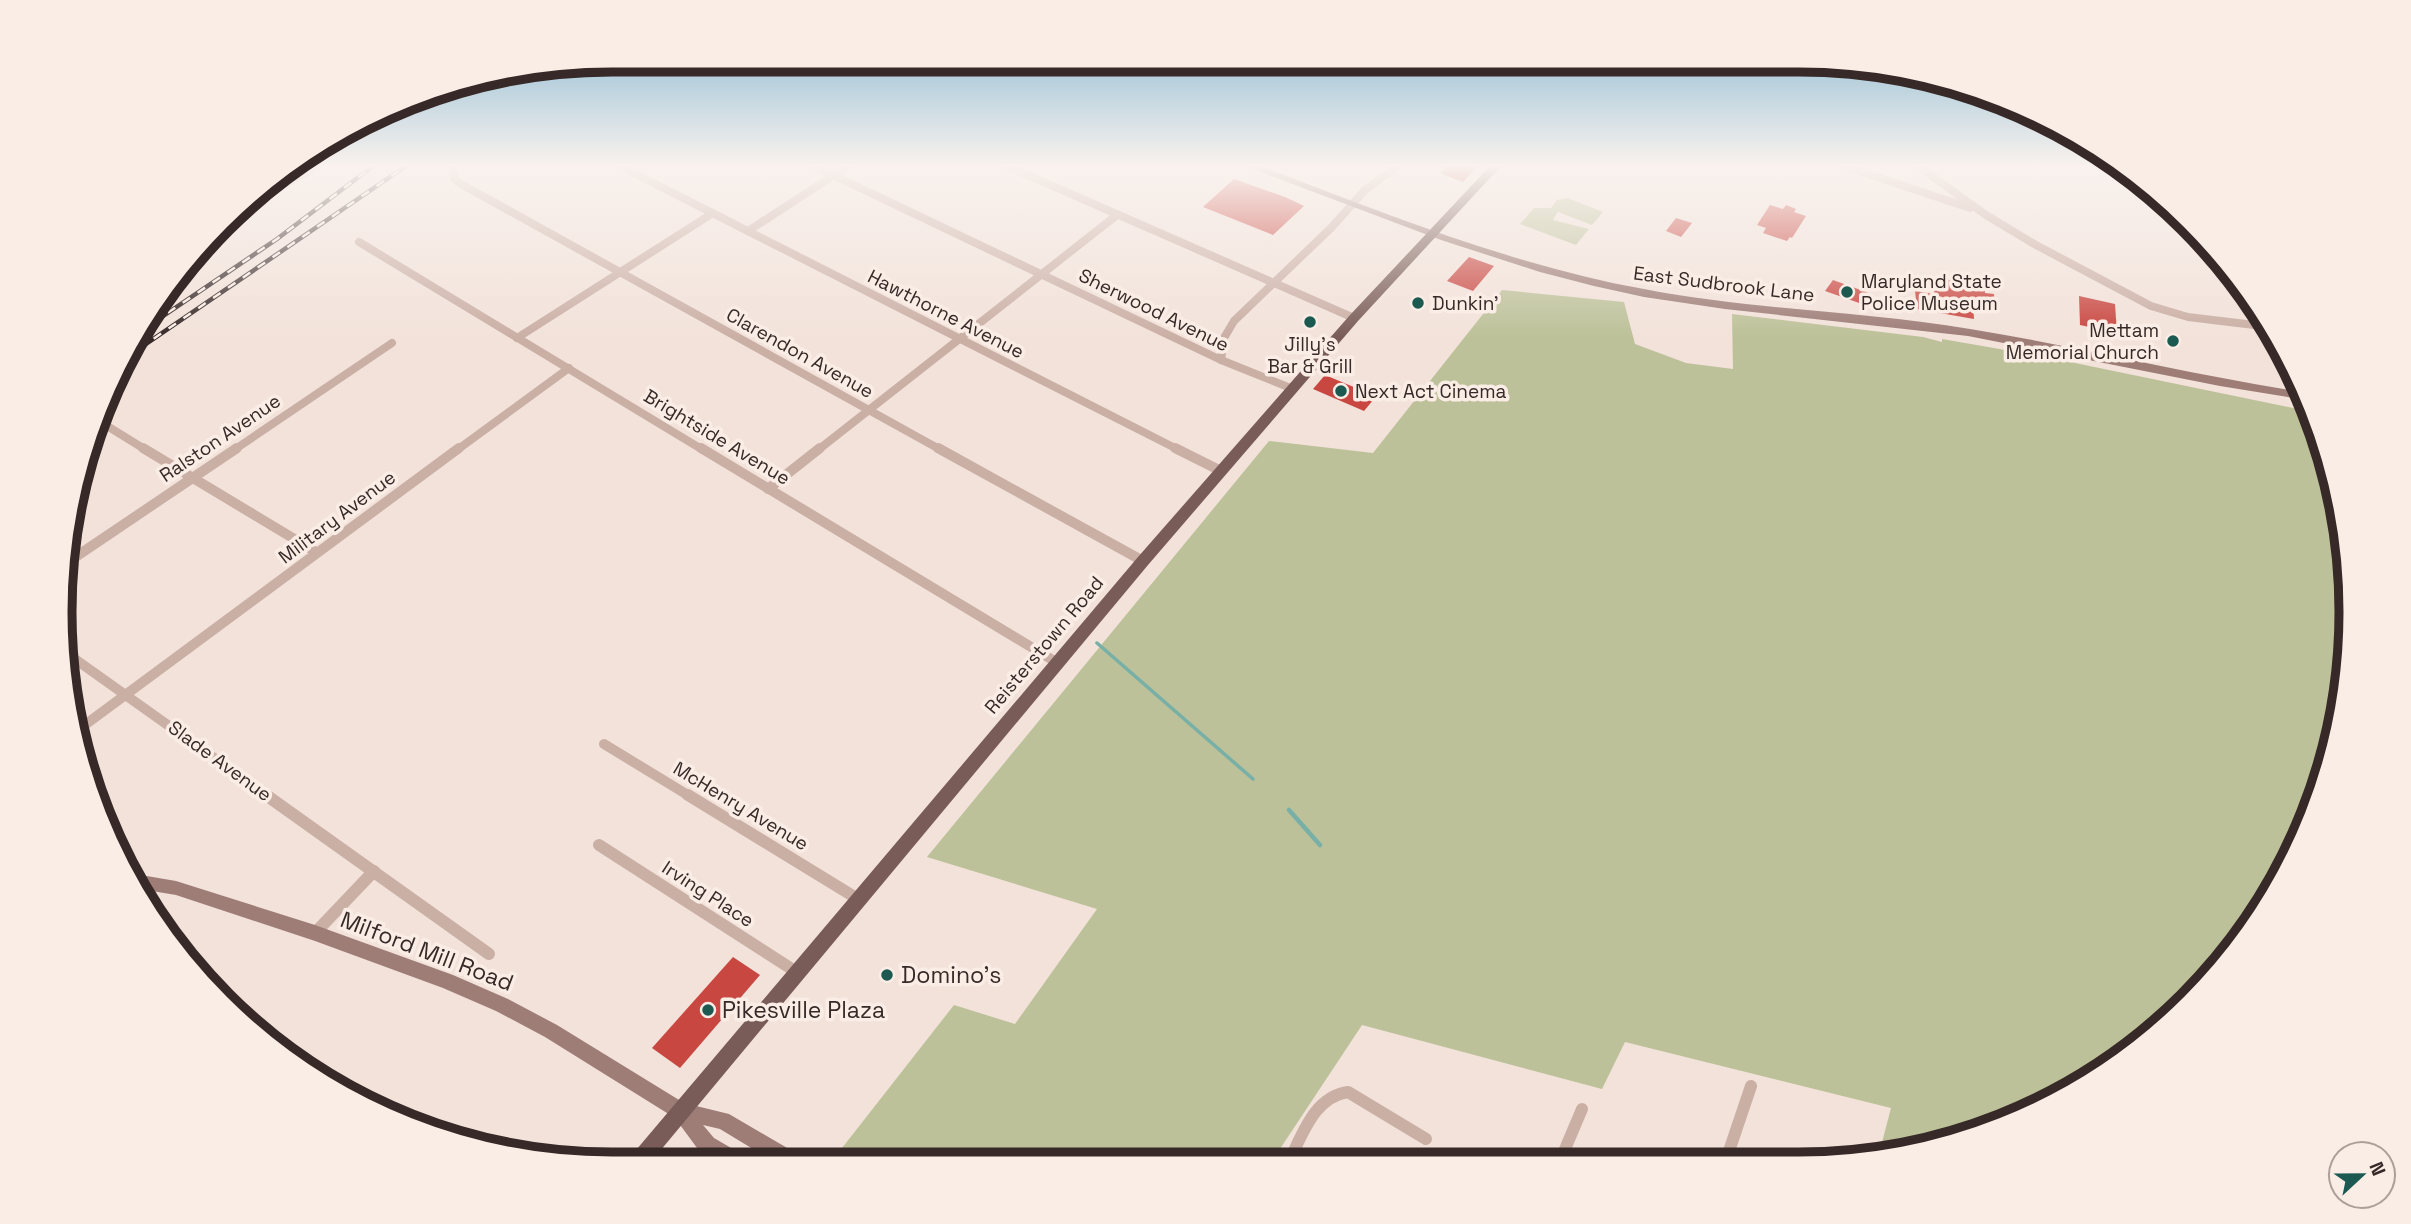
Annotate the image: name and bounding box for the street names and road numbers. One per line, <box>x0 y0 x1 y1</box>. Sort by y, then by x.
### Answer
street label: East Sudbrook Lane <box>1632 260 1816 308</box>
street label: Sherwood Avenue <box>1075 263 1233 357</box>
street label: Hawthorne Avenue <box>864 264 1028 364</box>
street label: Clarendon Avenue <box>722 302 878 404</box>
street label: Brightside Avenue <box>639 383 795 491</box>
street label: Ralston Avenue <box>155 388 285 488</box>
street label: Military Avenue <box>273 465 401 569</box>
street label: Reisterstown Road <box>979 571 1109 719</box>
street label: Slade Avenue <box>163 715 277 807</box>
street label: McHenry Avenue <box>669 756 813 856</box>
street label: Irving Place <box>657 855 759 933</box>
street label: Milford Mill Road <box>336 904 518 998</box>

